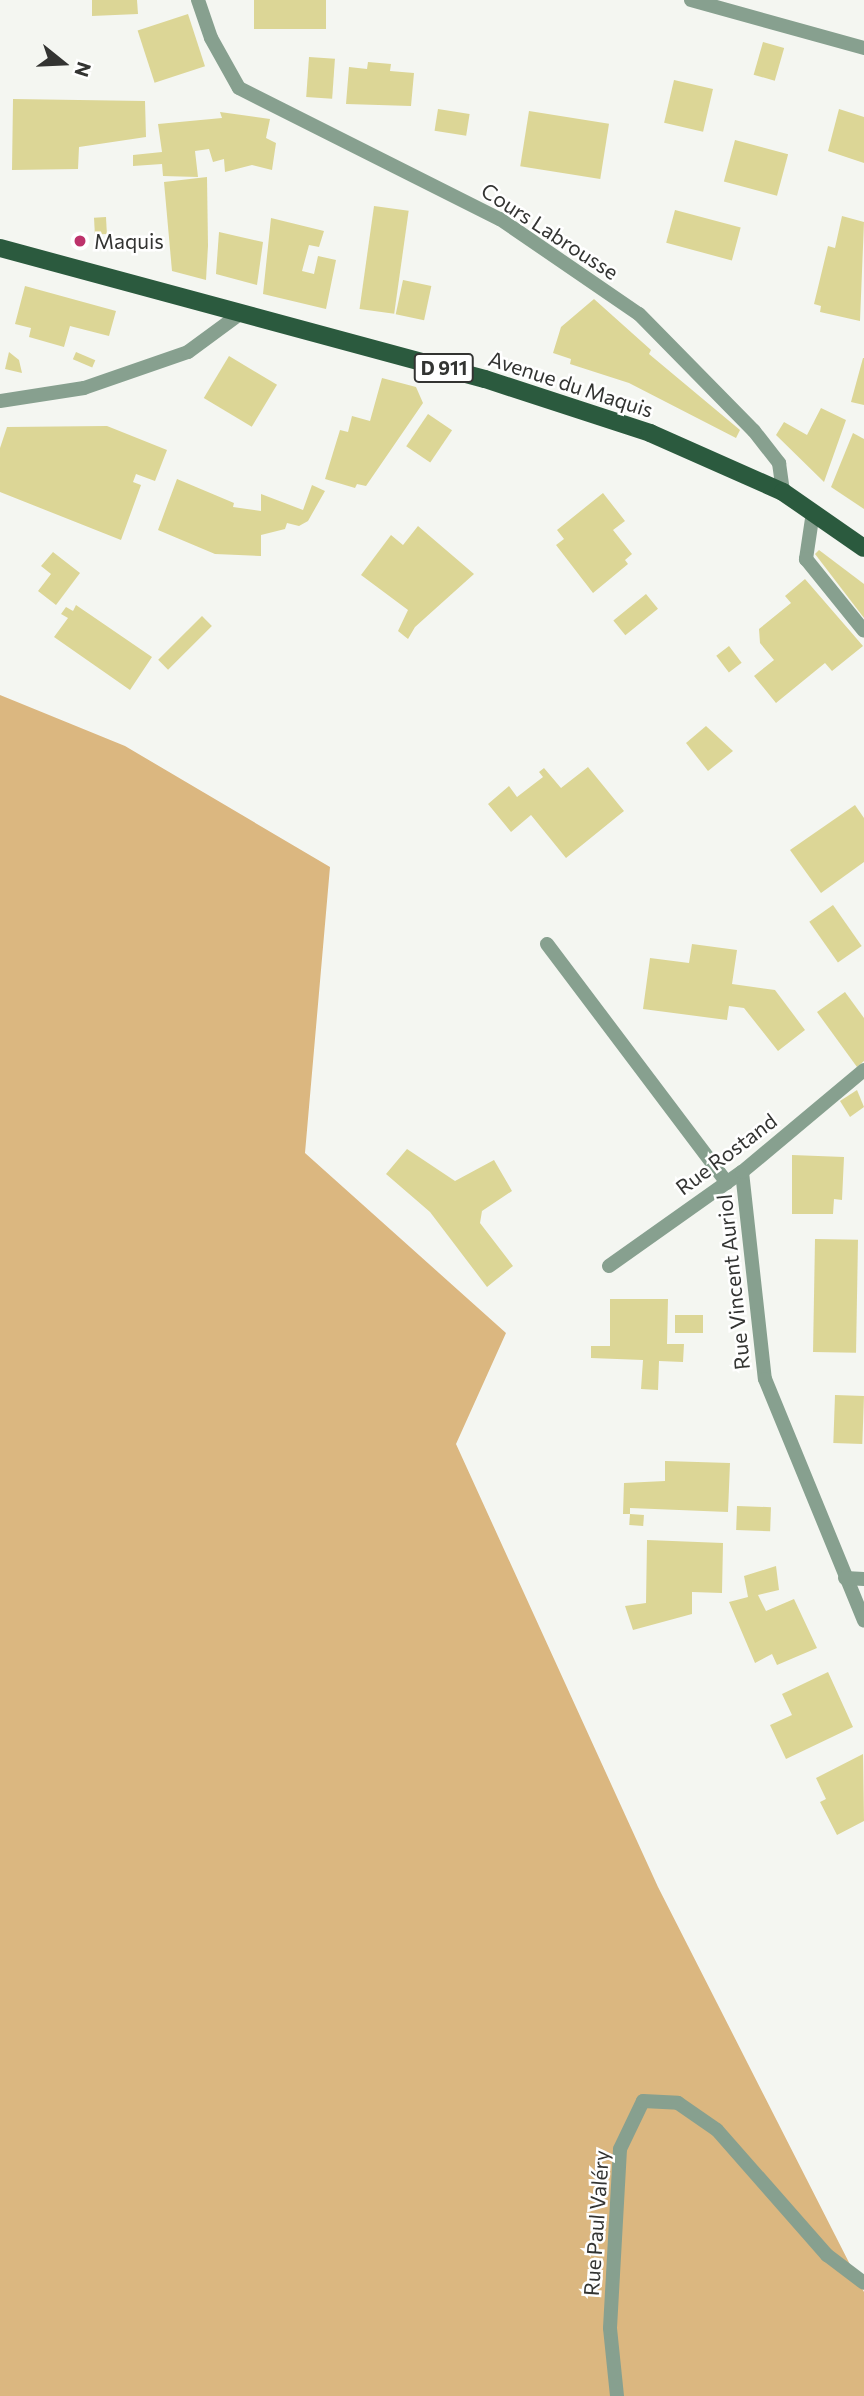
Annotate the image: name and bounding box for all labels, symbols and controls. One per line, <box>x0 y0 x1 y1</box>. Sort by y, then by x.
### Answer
north arrow <box>28 28 98 98</box>
text: N <box>70 59 97 80</box>
street label: Cours Labrousse <box>477 177 623 285</box>
place label: Maquis <box>94 228 164 254</box>
marker: Maquis <box>72 233 88 249</box>
street label: Avenue du Maquis <box>485 345 657 423</box>
road number: D 911 <box>412 352 476 384</box>
street label: Rue Rostand <box>671 1108 781 1200</box>
street label: Rue Vincent Auriol <box>711 1193 755 1371</box>
street label: Rue Paul Valéry <box>578 2149 614 2297</box>

